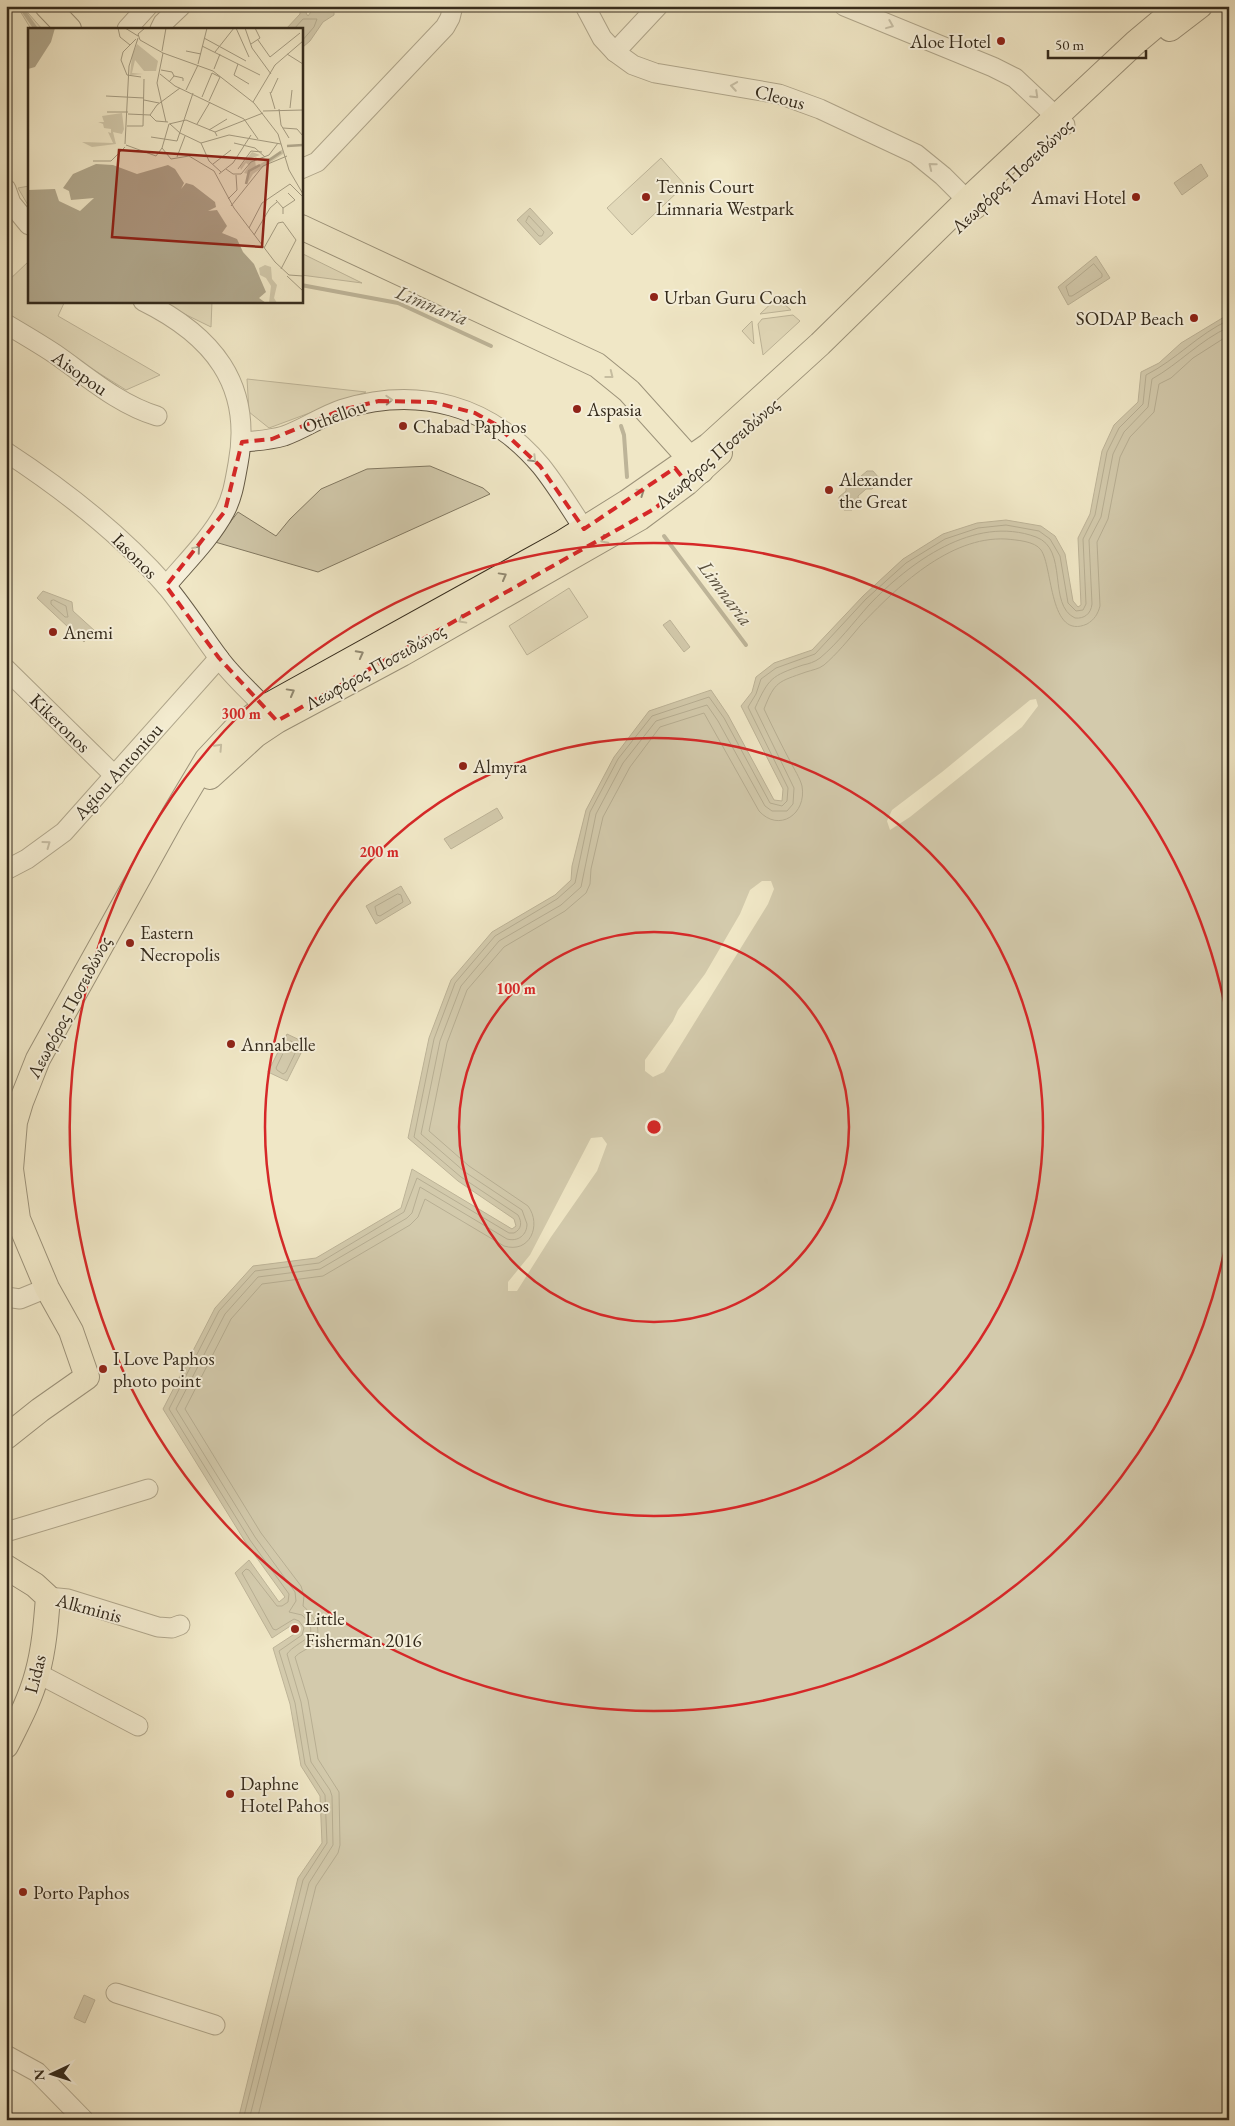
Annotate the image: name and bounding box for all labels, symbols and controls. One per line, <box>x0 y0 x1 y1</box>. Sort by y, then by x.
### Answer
one-way arrow <box>885 19 893 29</box>
inset map <box>28 28 302 302</box>
scale bar <box>1048 28 1145 60</box>
place label: Aloe Hotel <box>909 29 991 54</box>
marker: Aloe Hotel <box>995 35 1007 47</box>
text: 50 m <box>1055 35 1084 54</box>
street label: Cleous <box>752 78 808 116</box>
one-way arrow <box>730 81 739 91</box>
one-way arrow <box>1029 89 1038 98</box>
street label: Λεωφόρος Ποσειδώνος <box>945 113 1078 240</box>
one-way arrow <box>929 164 938 172</box>
place label: Tennis Court Limnaria Westpark <box>656 174 795 221</box>
place label: Amavi Hotel <box>1030 185 1126 210</box>
marker: Tennis Court Limnaria Westpark <box>640 191 652 203</box>
marker: Amavi Hotel <box>1130 191 1142 203</box>
water label: Limnaria <box>391 278 472 331</box>
place label: Urban Guru Coach <box>664 285 807 310</box>
marker: Urban Guru Coach <box>648 291 660 303</box>
place label: SODAP Beach <box>1076 306 1184 331</box>
marker: SODAP Beach <box>1188 312 1200 324</box>
street label: Aisopou <box>46 344 113 401</box>
one-way arrow <box>604 369 613 377</box>
street label: Λεωφόρος Ποσειδώνος <box>649 392 785 515</box>
street label: Othellou <box>299 393 369 439</box>
one-way arrow <box>385 395 393 406</box>
place label: Aspasia <box>586 397 642 422</box>
marker: Aspasia <box>571 403 583 415</box>
place label: Chabad Paphos <box>413 414 526 439</box>
marker: Chabad Paphos <box>397 420 409 432</box>
one-way arrow <box>528 453 537 462</box>
place label: Alexander the Great <box>838 467 913 514</box>
marker: Alexander the Great <box>823 484 835 496</box>
one-way arrow <box>636 489 645 498</box>
street label: Iasonos <box>107 528 163 584</box>
one-way arrow <box>600 534 609 544</box>
one-way arrow <box>191 545 200 554</box>
water label: Limnaria <box>692 554 759 631</box>
one-way arrow <box>497 572 506 582</box>
one-way arrow <box>458 614 467 624</box>
street label: Λεωφόρος Ποσειδώνος <box>299 618 450 717</box>
place label: Anemi <box>62 620 113 645</box>
marker: Anemi <box>47 626 59 638</box>
one-way arrow <box>355 650 364 660</box>
street label: Kikeronos <box>24 688 96 758</box>
one-way arrow <box>286 688 295 698</box>
text: 300 m <box>221 704 261 723</box>
street label: Agiou Antoniou <box>67 717 168 825</box>
one-way arrow <box>213 743 222 752</box>
place label: Almyra <box>472 754 527 779</box>
marker: Almyra <box>457 760 469 772</box>
one-way arrow <box>41 841 51 850</box>
text: 200 m <box>359 842 399 861</box>
place label: Eastern Necropolis <box>140 920 220 967</box>
street label: Λεωφόρος Ποσειδώνος <box>20 931 117 1083</box>
marker: Eastern Necropolis <box>124 937 136 949</box>
text: 100 m <box>496 979 536 998</box>
place label: Annabelle <box>240 1032 316 1057</box>
marker: Annabelle <box>225 1038 237 1050</box>
centre of rings <box>645 1118 663 1136</box>
place label: I Love Paphos photo point <box>113 1346 215 1393</box>
marker: I Love Paphos photo point <box>97 1363 109 1375</box>
street label: Alkminis <box>52 1587 125 1629</box>
place label: Little Fisherman 2016 <box>305 1606 422 1653</box>
marker: Little Fisherman 2016 <box>289 1623 301 1635</box>
street label: Lidas <box>18 1652 52 1696</box>
place label: Daphne Hotel Pahos <box>240 1771 329 1818</box>
marker: Daphne Hotel Pahos <box>224 1788 236 1800</box>
place label: Porto Paphos <box>33 1880 129 1905</box>
marker: Porto Paphos <box>17 1886 29 1898</box>
north arrow <box>28 2048 78 2098</box>
text: N <box>30 2068 48 2081</box>

